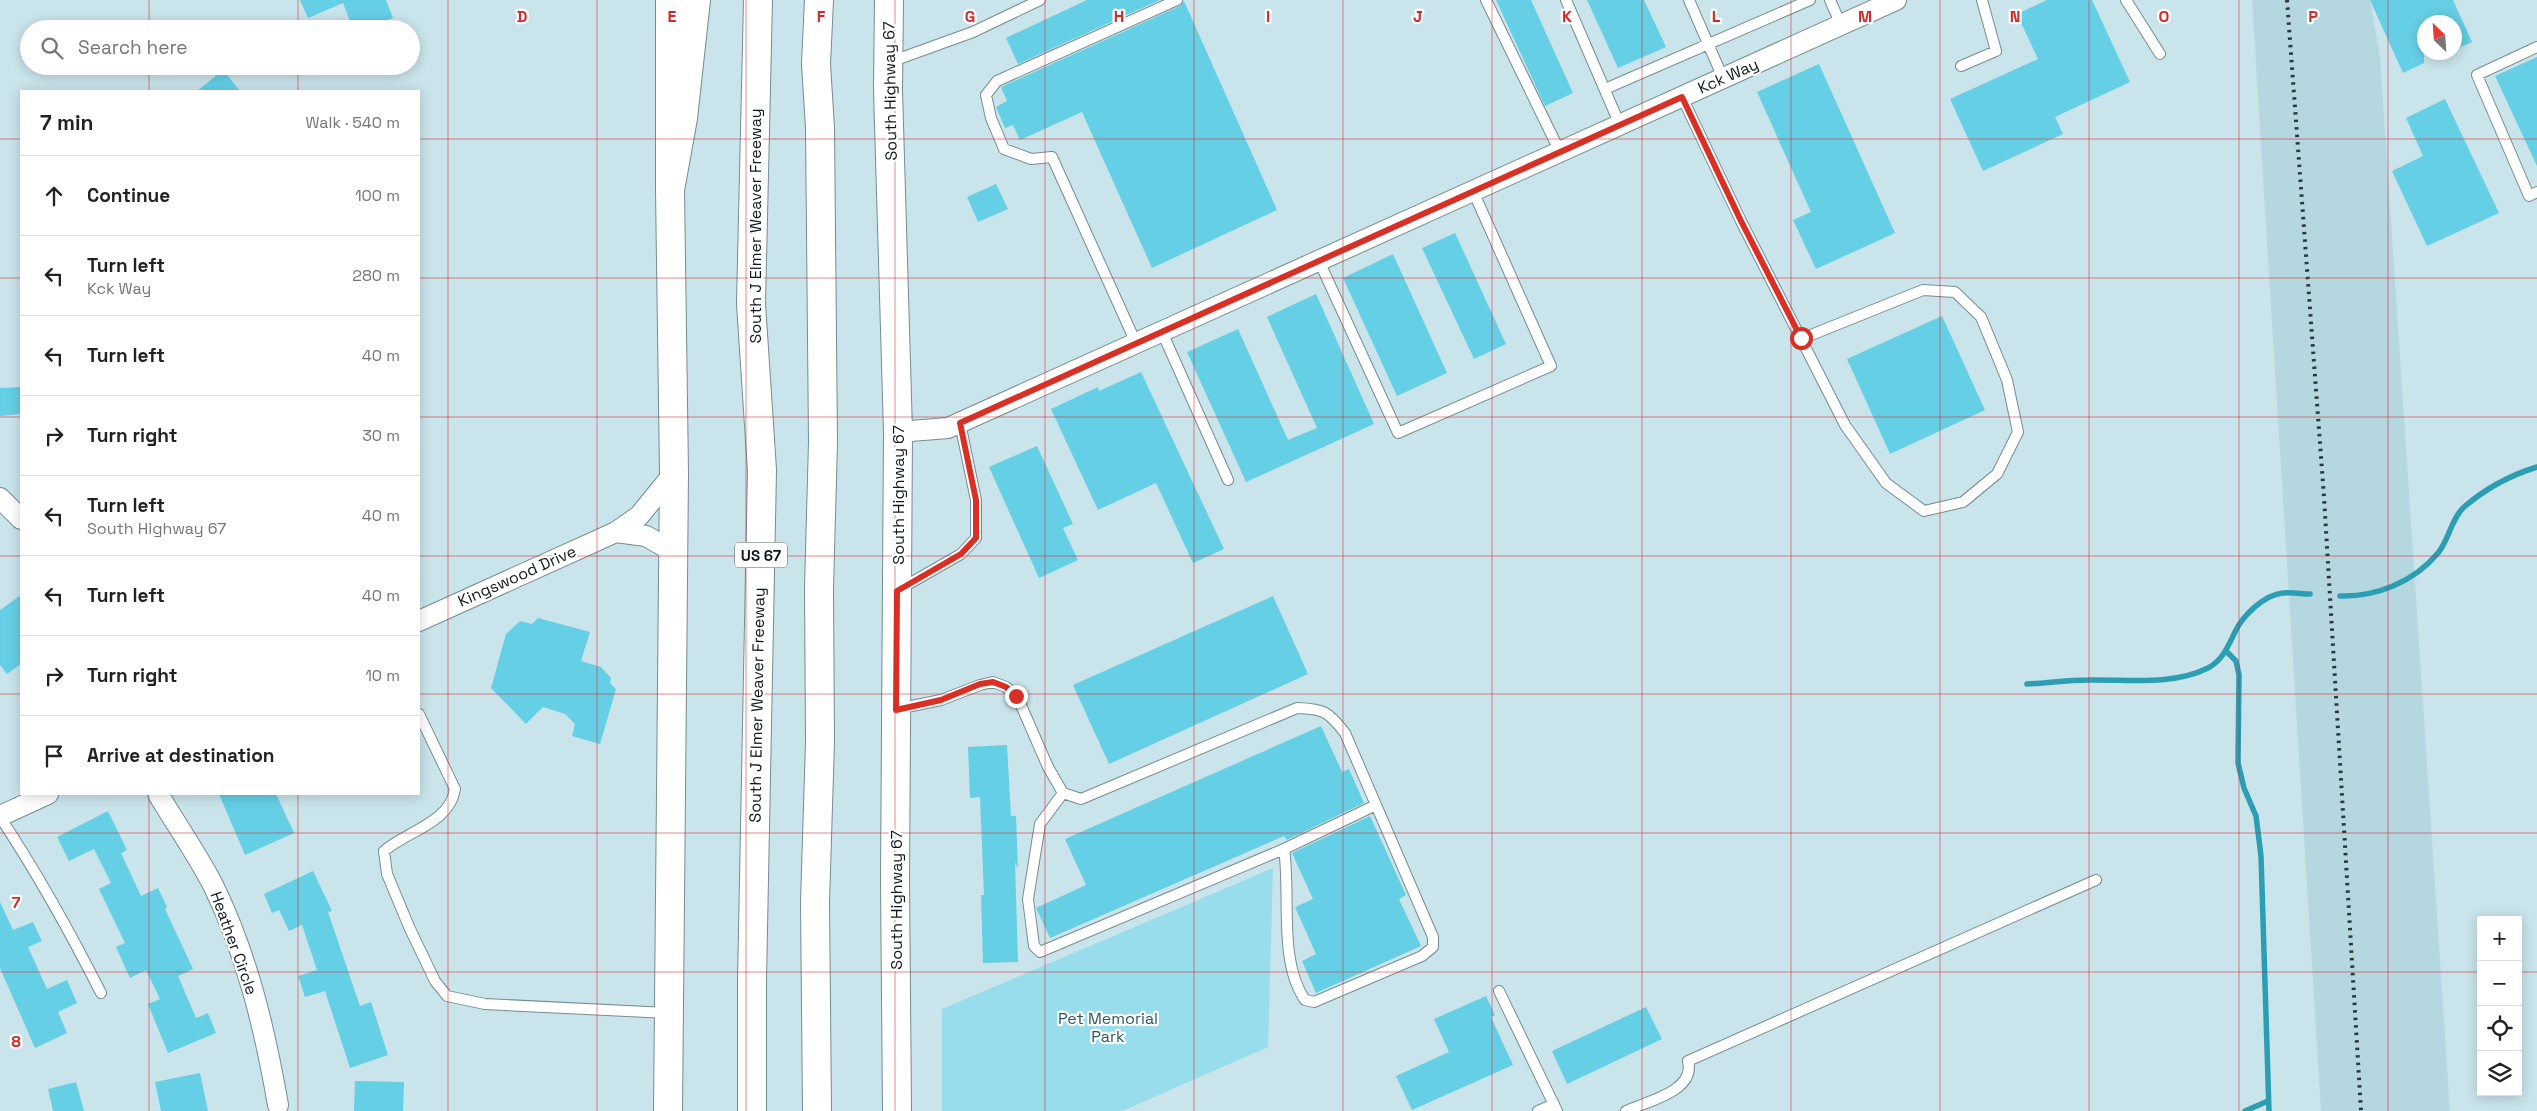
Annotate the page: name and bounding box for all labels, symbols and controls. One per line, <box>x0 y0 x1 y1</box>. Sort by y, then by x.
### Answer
text: D <box>517 6 527 27</box>
text: E <box>668 6 677 27</box>
text: F <box>817 6 826 27</box>
text: G <box>965 6 975 27</box>
text: H <box>1114 6 1124 27</box>
text: I <box>1266 6 1270 27</box>
text: J <box>1413 6 1423 27</box>
text: K <box>1562 6 1572 27</box>
text: L <box>1712 6 1721 27</box>
text: M <box>1858 6 1872 27</box>
text: N <box>2010 6 2020 27</box>
text: O <box>2159 6 2170 27</box>
text: P <box>2308 6 2318 27</box>
north arrow <box>2417 15 2462 60</box>
search box <box>20 20 420 75</box>
street label: South Highway 67 <box>878 21 902 161</box>
icon: search <box>38 34 66 62</box>
text: Search here <box>78 35 188 60</box>
street label: Kck Way <box>1694 53 1762 99</box>
street label: South J Elmer Weaver Freeway <box>745 108 766 344</box>
text: 7 min <box>40 109 93 136</box>
text: Walk · 540 m <box>306 112 400 133</box>
icon: ahead <box>40 182 68 210</box>
text: Continue <box>87 183 170 208</box>
text: 100 m <box>355 185 400 206</box>
text: Turn left <box>87 253 165 278</box>
icon: left <box>40 262 68 290</box>
text: 280 m <box>352 265 400 286</box>
text: Kck Way <box>87 278 151 299</box>
route start <box>1790 327 1813 350</box>
icon: left <box>40 342 68 370</box>
text: Turn left <box>87 343 165 368</box>
text: 40 m <box>362 345 400 366</box>
icon: right <box>40 422 68 450</box>
text: Turn right <box>87 423 177 448</box>
text: 30 m <box>362 425 400 446</box>
street label: South Highway 67 <box>888 425 909 565</box>
text: Turn left <box>87 493 165 518</box>
icon: left <box>40 502 68 530</box>
text: 40 m <box>362 505 400 526</box>
text: South Highway 67 <box>87 518 226 539</box>
street label: Kingswood Drive <box>455 541 579 611</box>
road number: US 67 <box>735 542 787 568</box>
icon: left <box>40 582 68 610</box>
text: Turn left <box>87 583 165 608</box>
text: 40 m <box>362 585 400 606</box>
street label: South J Elmer Weaver Freeway <box>744 587 770 823</box>
icon: right <box>40 662 68 690</box>
text: Turn right <box>87 663 177 688</box>
text: 10 m <box>365 665 400 686</box>
route end <box>1005 685 1028 708</box>
icon: arrive <box>40 742 68 770</box>
text: Arrive at destination <box>87 743 275 768</box>
street label: South Highway 67 <box>886 830 907 970</box>
street label: Heather Circle <box>206 889 262 997</box>
text: 7 <box>12 892 21 913</box>
map controls <box>2477 916 2522 1096</box>
button: + <box>2477 916 2522 961</box>
button: − <box>2477 961 2522 1006</box>
button: locate <box>2477 1006 2522 1051</box>
park label: Pet Memorial Park <box>1058 1008 1158 1047</box>
text: 8 <box>11 1031 21 1052</box>
button: layers <box>2477 1051 2522 1096</box>

